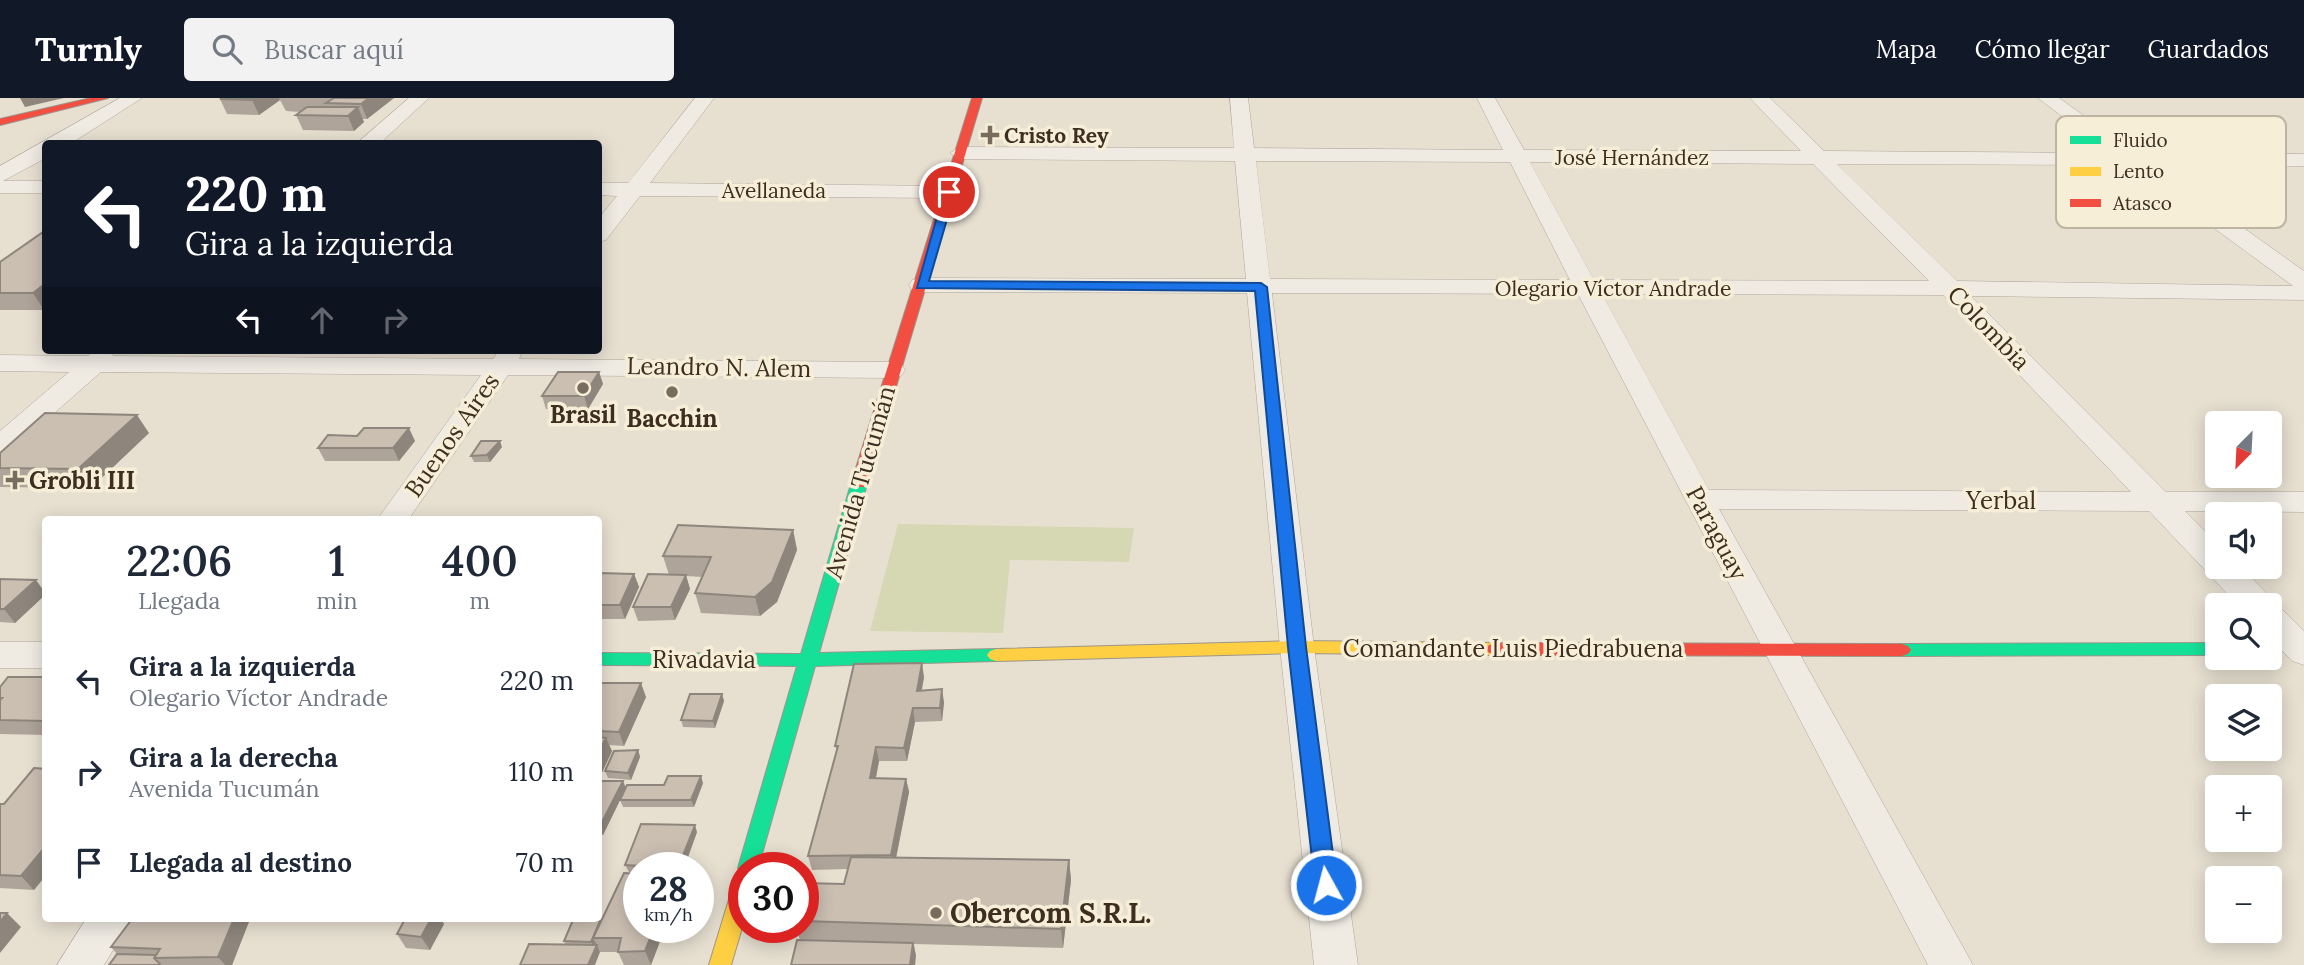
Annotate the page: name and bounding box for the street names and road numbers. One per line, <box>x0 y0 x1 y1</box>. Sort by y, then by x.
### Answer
street label: José Hernández <box>1554 144 1709 171</box>
street label: Avellaneda <box>721 177 826 204</box>
street label: Olegario Víctor Andrade <box>1495 275 1731 302</box>
street label: Colombia <box>1941 279 2037 377</box>
street label: Leandro N. Alem <box>626 350 812 384</box>
street label: Buenos Aires <box>398 367 506 503</box>
street label: Avenida Tucumán <box>817 382 902 583</box>
street label: Paraguay <box>1679 481 1755 585</box>
street label: Yerbal <box>1965 485 2036 516</box>
street label: Comandante Luis Piedrabuena <box>1343 633 1683 664</box>
street label: Rivadavia <box>652 644 756 675</box>

